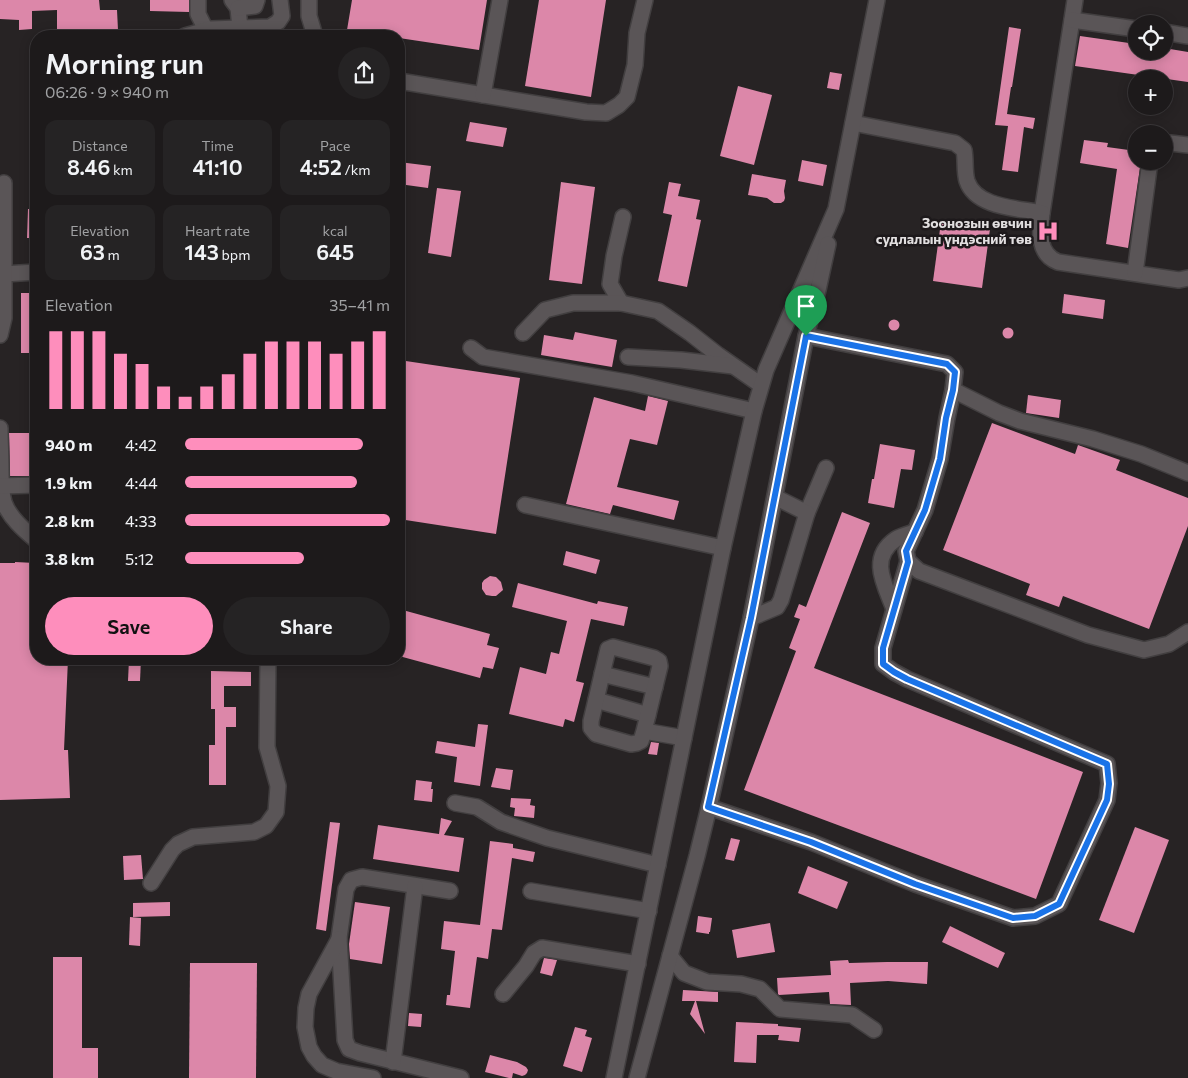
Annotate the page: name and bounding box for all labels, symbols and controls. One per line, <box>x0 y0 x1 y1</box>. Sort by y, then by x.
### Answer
map controls <box>1128 15 1173 170</box>
button: locate <box>1128 15 1173 60</box>
text: Morning run <box>45 46 204 80</box>
button: share <box>338 47 390 99</box>
button: + <box>1128 70 1173 115</box>
text: 06:26 · 9 × 940 m <box>45 82 169 101</box>
button: − <box>1128 125 1173 170</box>
text: Distance <box>72 137 128 154</box>
text: Time <box>201 137 234 154</box>
text: Pace <box>320 137 350 154</box>
text: 8.46 <box>67 154 110 179</box>
text: 41:10 <box>192 154 243 179</box>
text: 4:52 <box>300 154 342 179</box>
text: km <box>110 161 133 178</box>
text: /km <box>342 161 371 178</box>
place label: Зоонозын өвчин судлалын үндэсний төв <box>876 214 1032 247</box>
hospital icon: Зоонозын өвчин судлалын үндэсний төв <box>1035 218 1061 244</box>
text: Elevation <box>70 222 129 239</box>
text: Heart rate <box>185 222 250 239</box>
text: kcal <box>323 222 348 239</box>
text: 63 <box>80 239 105 264</box>
text: 143 <box>185 239 219 264</box>
text: 645 <box>316 239 354 264</box>
text: m <box>105 246 120 263</box>
text: bpm <box>219 246 250 263</box>
pin <box>785 285 827 336</box>
icon: arrive <box>792 292 820 320</box>
text: Elevation <box>45 295 113 314</box>
text: 35–41 m <box>329 295 390 314</box>
text: 940 m <box>45 435 92 454</box>
text: 4:42 <box>125 435 157 454</box>
text: 1.9 km <box>45 473 92 492</box>
text: 4:44 <box>125 473 158 492</box>
text: 2.8 km <box>45 511 94 530</box>
text: 4:33 <box>125 511 157 530</box>
text: 3.8 km <box>45 549 94 568</box>
text: 5:12 <box>125 549 154 568</box>
button: Save <box>45 597 213 655</box>
button: Share <box>223 597 390 655</box>

